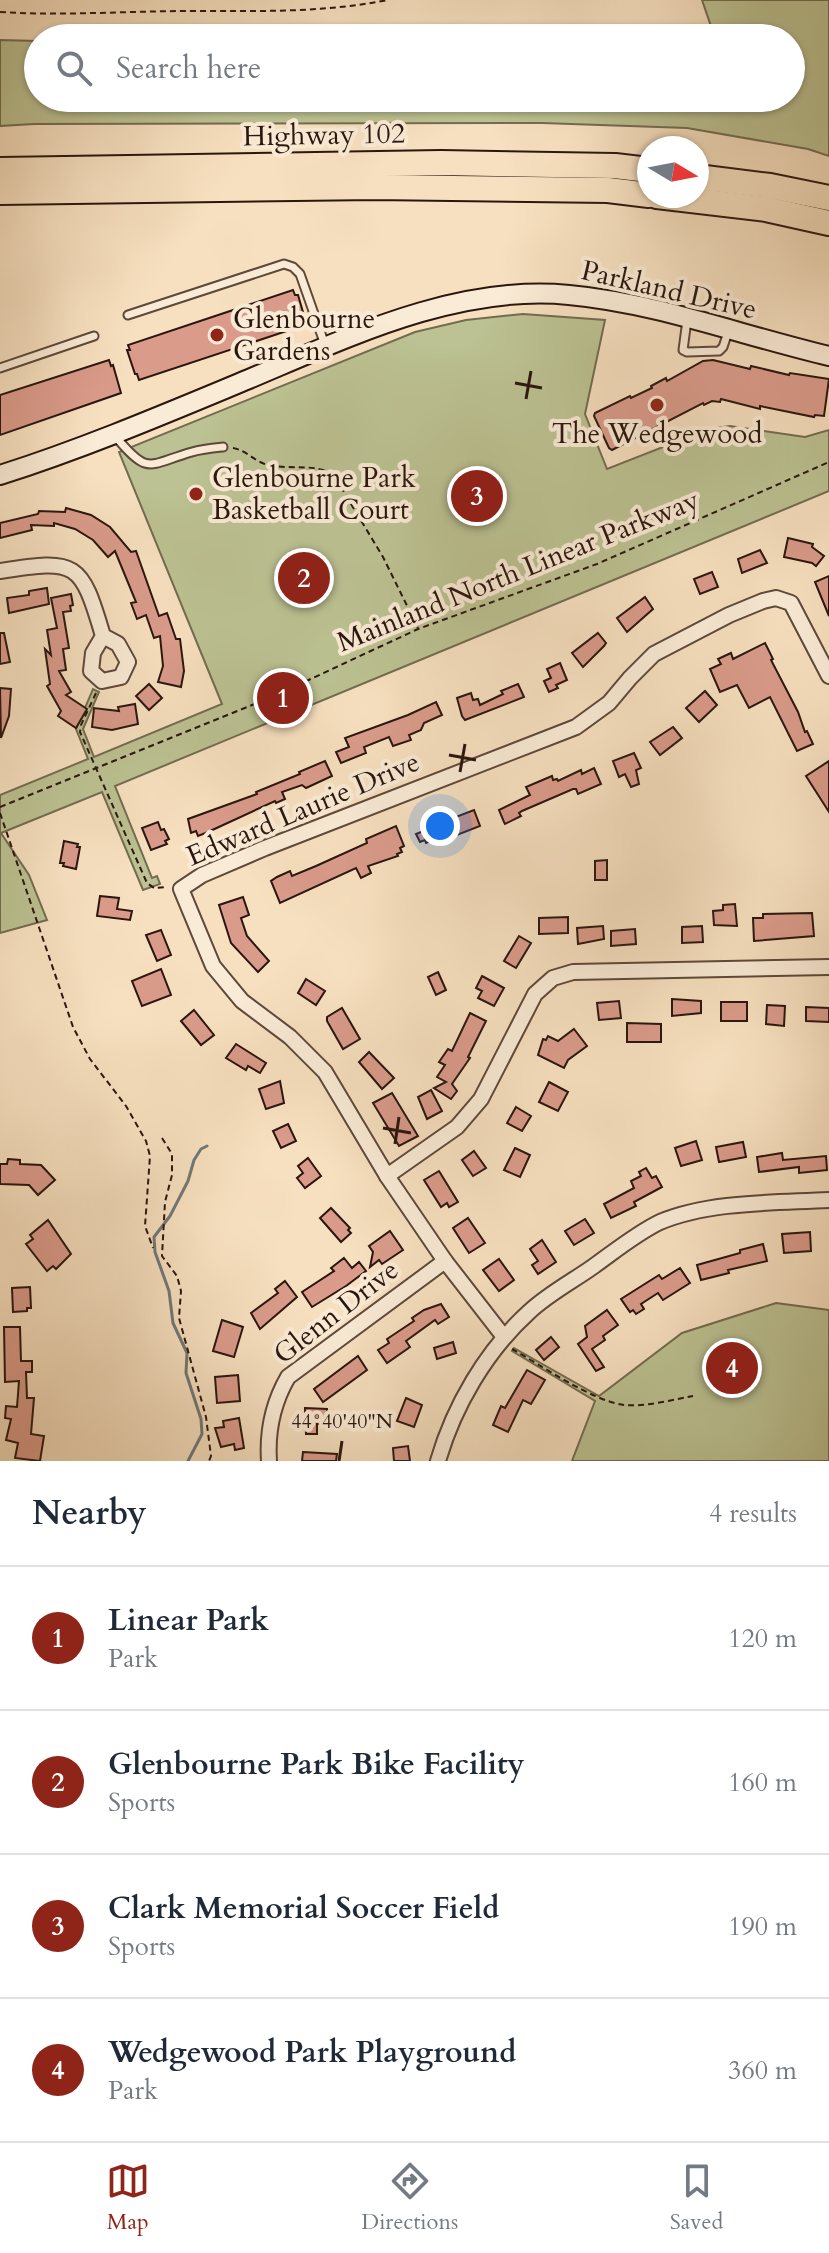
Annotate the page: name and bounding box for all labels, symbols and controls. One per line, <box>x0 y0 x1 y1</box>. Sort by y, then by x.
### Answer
search box <box>24 24 805 112</box>
icon: search <box>52 46 96 90</box>
text: Search here <box>116 48 261 89</box>
street label: Highway 102 <box>243 115 405 155</box>
north arrow <box>637 136 709 208</box>
street label: Parkland Drive <box>577 251 761 329</box>
place label: Glenbourne Gardens <box>233 300 375 370</box>
marker: Glenbourne Gardens <box>208 326 226 344</box>
marker: The Wedgewood <box>648 396 666 414</box>
place label: The Wedgewood <box>552 415 762 453</box>
place label: Glenbourne Park Basketball Court <box>212 459 416 529</box>
pin: 3 <box>451 466 503 526</box>
street label: Mainland North Linear Parkway <box>331 481 705 661</box>
marker: Glenbourne Park Basketball Court <box>187 485 205 503</box>
pin: 2 <box>278 548 330 608</box>
pin: 1 <box>257 668 309 728</box>
street label: Edward Laurie Drive <box>181 743 425 875</box>
your location <box>420 806 460 846</box>
street label: Glenn Drive <box>266 1251 406 1373</box>
pin: 4 <box>706 1338 758 1398</box>
text: 44°40'40"N <box>291 1408 393 1435</box>
text: Nearby <box>32 1490 147 1536</box>
text: 4 results <box>709 1496 797 1531</box>
text: Linear Park <box>108 1600 269 1641</box>
text: 1 <box>51 1621 65 1656</box>
text: 120 m <box>728 1621 797 1656</box>
text: Park <box>108 1641 158 1676</box>
text: Glenbourne Park Bike Facility <box>108 1744 525 1785</box>
text: 2 <box>51 1765 65 1800</box>
text: 160 m <box>728 1765 797 1800</box>
text: Sports <box>108 1785 175 1820</box>
text: Clark Memorial Soccer Field <box>108 1888 499 1929</box>
text: 3 <box>51 1909 65 1944</box>
text: 190 m <box>728 1909 797 1944</box>
text: Sports <box>108 1929 175 1964</box>
text: Wedgewood Park Playground <box>108 2032 516 2073</box>
text: 4 <box>51 2053 65 2088</box>
text: 360 m <box>728 2053 797 2088</box>
text: Park <box>108 2073 158 2108</box>
tab: Map <box>106 2159 150 2237</box>
tab: Directions <box>361 2159 458 2237</box>
tab: Saved <box>670 2159 723 2237</box>

